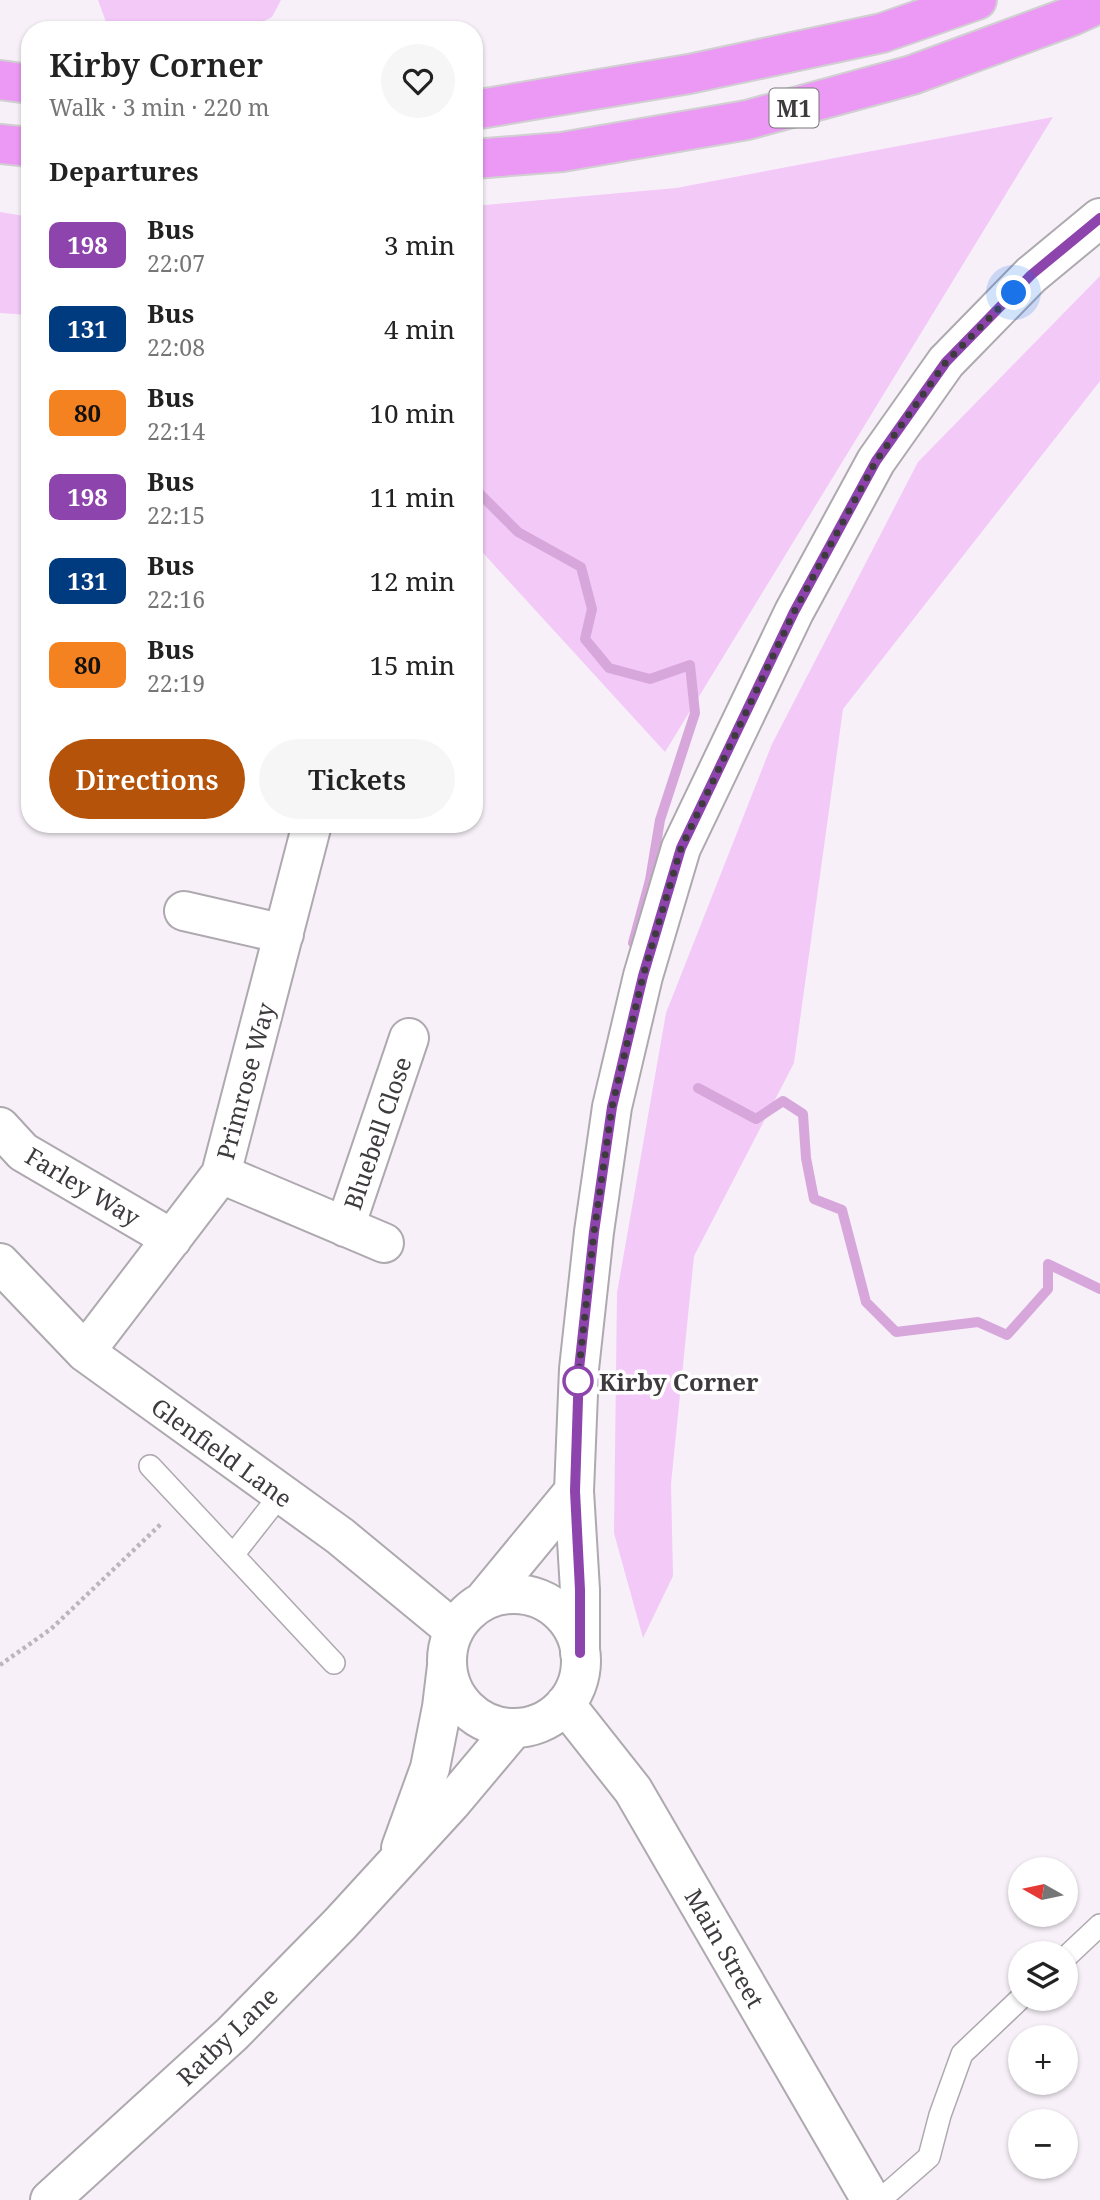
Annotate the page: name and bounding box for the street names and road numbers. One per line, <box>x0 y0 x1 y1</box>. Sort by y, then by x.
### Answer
road number: M1 <box>770 88 818 128</box>
street label: Primrose Way <box>208 998 282 1163</box>
street label: Bluebell Close <box>335 1052 419 1214</box>
street label: Farley Way <box>20 1139 147 1233</box>
street label: Glenfield Lane <box>145 1390 299 1514</box>
street label: Main Street <box>678 1882 772 2014</box>
street label: Ratby Lane <box>169 1979 285 2093</box>

